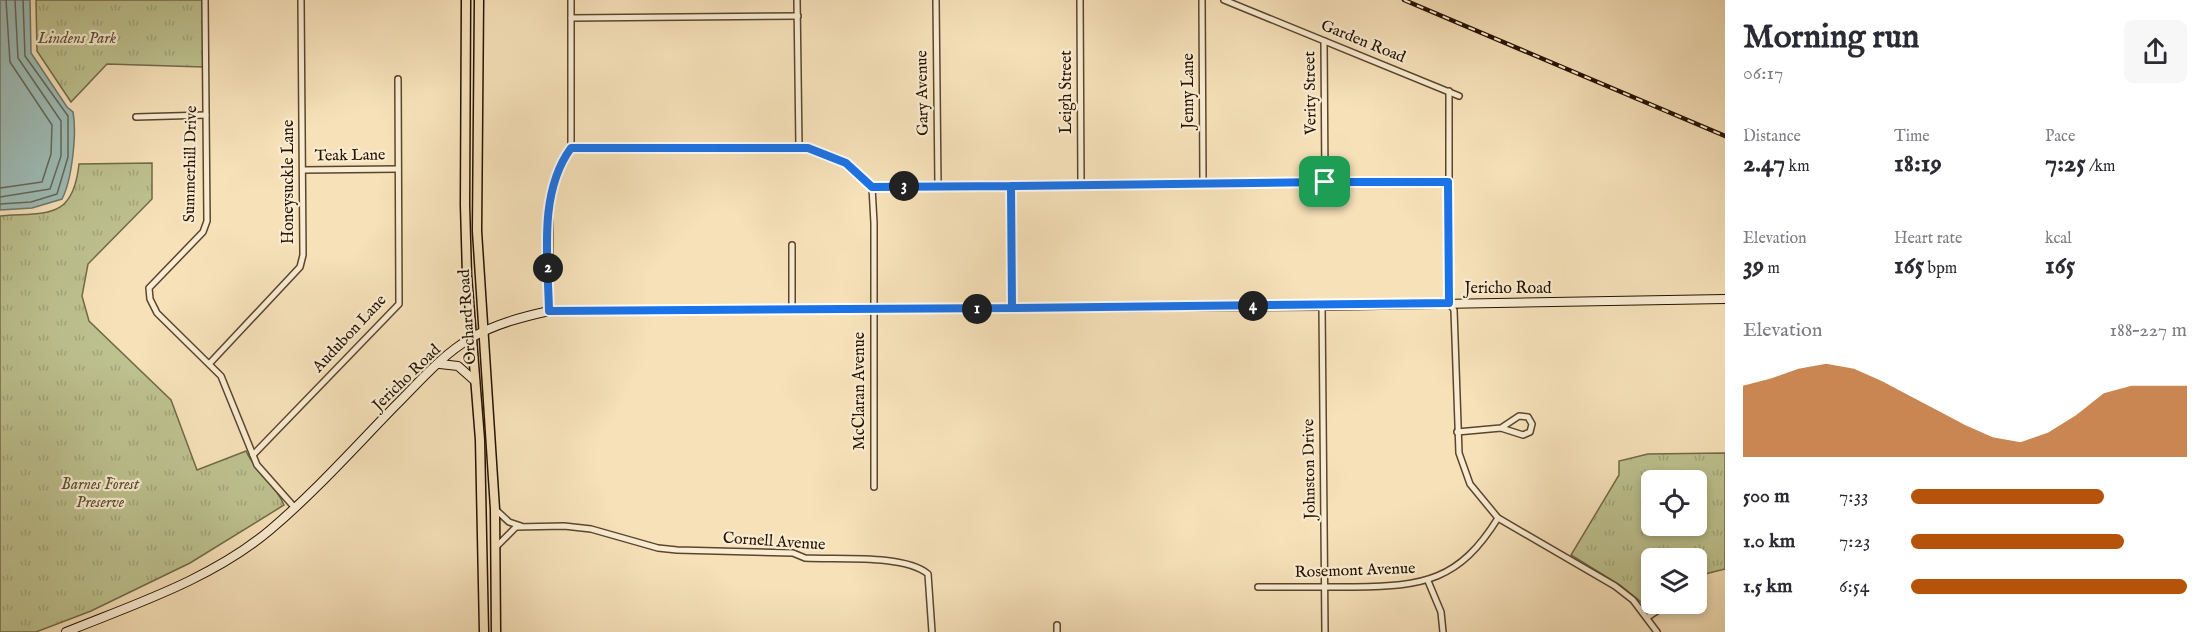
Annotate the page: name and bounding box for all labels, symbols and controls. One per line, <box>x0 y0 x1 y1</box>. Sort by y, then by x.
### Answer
street label: Garden Road <box>1318 16 1409 68</box>
text: Morning run <box>1743 17 1919 59</box>
button: share <box>2124 20 2187 83</box>
park label: Lindens Park <box>37 29 117 49</box>
street label: Gary Avenue <box>912 50 934 136</box>
street label: Leigh Street <box>1057 50 1077 134</box>
street label: Verity Street <box>1300 50 1322 136</box>
street label: Jenny Lane <box>1179 53 1199 131</box>
text: 06:17 <box>1743 61 1783 86</box>
street label: Summerhill Drive <box>180 106 202 222</box>
street label: Honeysuckle Lane <box>279 120 299 244</box>
text: Distance <box>1743 127 1801 147</box>
text: Time <box>1894 127 1930 147</box>
text: Pace <box>2045 127 2075 147</box>
street label: Teak Lane <box>314 145 386 167</box>
text: 2.47 <box>1743 147 1785 180</box>
text: 18:19 <box>1894 147 1942 180</box>
text: 7:25 <box>2045 147 2086 180</box>
pin <box>1299 156 1350 207</box>
text: km <box>1785 157 1810 177</box>
text: /km <box>2086 157 2115 177</box>
icon: arrive <box>1308 165 1341 198</box>
pin: 3 <box>889 171 919 201</box>
text: 3 <box>901 176 907 196</box>
text: Elevation <box>1743 229 1806 249</box>
text: Heart rate <box>1894 229 1962 249</box>
text: kcal <box>2045 229 2072 249</box>
text: 39 <box>1743 249 1764 282</box>
text: 165 <box>1894 249 1924 282</box>
text: 165 <box>2045 249 2075 282</box>
pin: 2 <box>533 253 563 283</box>
text: 2 <box>544 258 552 278</box>
text: m <box>1764 259 1780 279</box>
text: bpm <box>1924 259 1957 279</box>
street label: Orchard Road <box>455 268 481 365</box>
street label: Jericho Road <box>1462 279 1552 299</box>
street label: Audubon Lane <box>308 291 391 378</box>
pin: 4 <box>1238 291 1268 321</box>
pin: 1 <box>962 294 992 324</box>
text: 4 <box>1249 296 1257 316</box>
text: 1 <box>974 299 980 319</box>
text: Elevation <box>1743 318 1822 343</box>
text: 188–227 m <box>2109 318 2187 343</box>
street label: McClaran Avenue <box>850 332 870 450</box>
street label: Jericho Road <box>367 340 446 417</box>
street label: Johnston Drive <box>1299 419 1321 521</box>
map controls <box>1641 470 1707 614</box>
button: locate <box>1641 470 1707 536</box>
park label: Barnes Forest Preserve <box>61 475 140 513</box>
text: 500 m <box>1743 484 1790 509</box>
text: 7:33 <box>1839 484 1869 509</box>
street label: Cornell Avenue <box>722 528 826 556</box>
text: 1.0 km <box>1743 529 1795 554</box>
text: 7:23 <box>1839 529 1870 554</box>
button: layers <box>1641 548 1707 614</box>
street label: Rosemont Avenue <box>1294 559 1416 583</box>
text: 1.5 km <box>1743 574 1793 599</box>
text: 6:54 <box>1839 574 1870 599</box>

